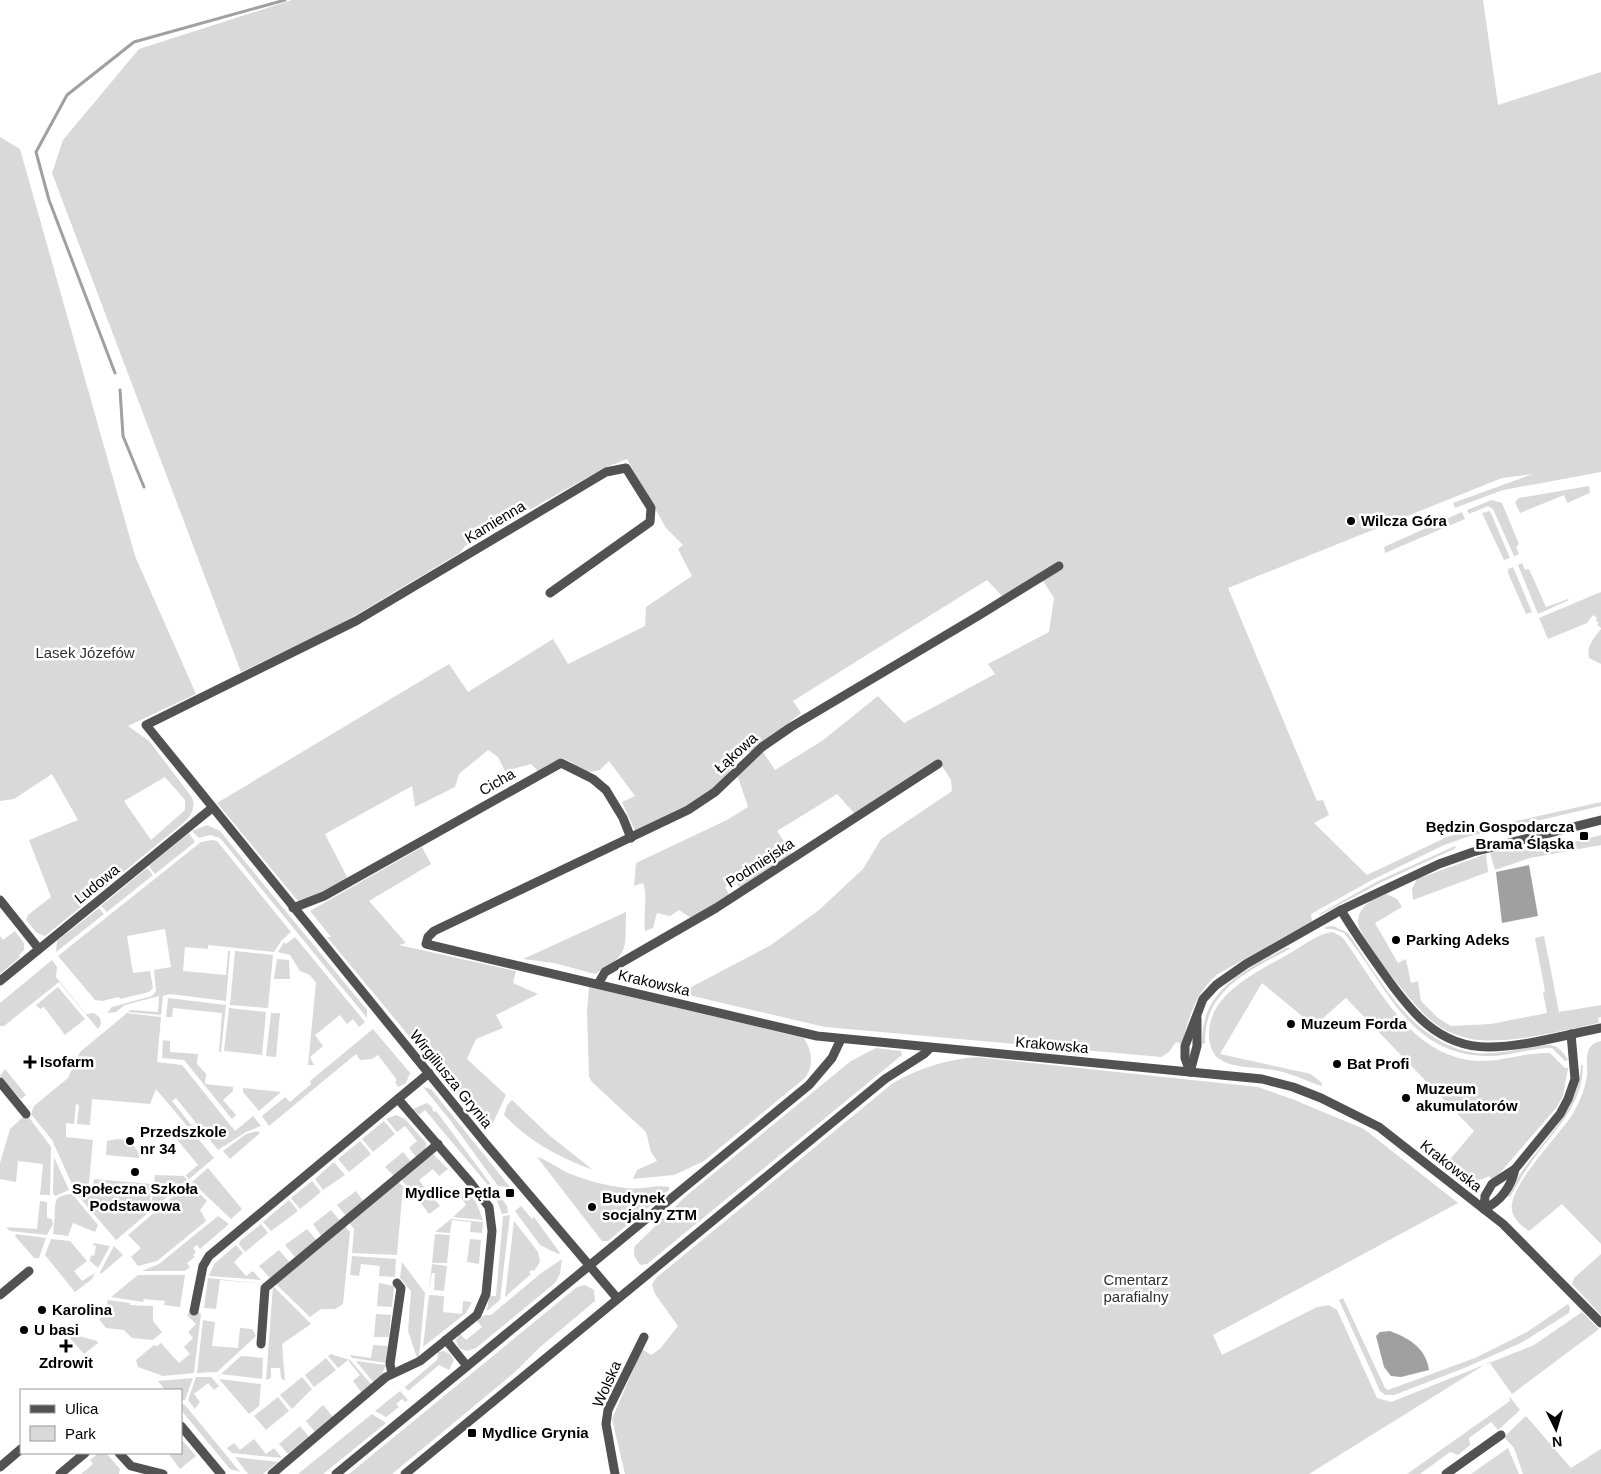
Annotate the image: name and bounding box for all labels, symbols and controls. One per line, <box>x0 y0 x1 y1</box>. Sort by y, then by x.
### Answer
street label: Kamienna <box>461 497 529 546</box>
place label: Wilcza Góra <box>1361 512 1447 529</box>
marker: Wilcza Góra <box>1345 515 1357 527</box>
park label: Lasek Józefów <box>35 644 135 661</box>
street label: Łąkowa <box>711 729 761 776</box>
street label: Cicha <box>476 764 518 799</box>
place label: Będzin Gospodarcza Brama Śląska <box>1426 818 1575 852</box>
marker: Będzin Gospodarcza Brama Śląska <box>1578 830 1590 842</box>
street label: Podmiejska <box>723 834 797 891</box>
street label: Ludowa <box>71 860 123 907</box>
place label: Parking Adeks <box>1406 931 1510 948</box>
marker: Parking Adeks <box>1390 934 1402 946</box>
street label: Krakowska <box>616 966 692 999</box>
place label: Muzeum Forda <box>1301 1015 1407 1032</box>
marker: Muzeum Forda <box>1285 1018 1297 1030</box>
street label: Wirgiliusza Grynia <box>407 1026 496 1132</box>
street label: Krakowska <box>1015 1033 1090 1056</box>
place label: Isofarm <box>40 1053 94 1070</box>
place label: Bat Profi <box>1347 1055 1410 1072</box>
marker: Isofarm <box>24 1056 36 1068</box>
marker: Bat Profi <box>1331 1058 1343 1070</box>
place label: Muzeum akumulatorów <box>1416 1080 1518 1114</box>
marker: Muzeum akumulatorów <box>1400 1092 1412 1104</box>
place label: Przedszkole nr 34 <box>140 1123 227 1157</box>
marker: Przedszkole nr 34 <box>124 1135 136 1147</box>
street label: Krakowska <box>1417 1136 1486 1195</box>
marker: Społeczna Szkoła Podstawowa <box>129 1166 141 1178</box>
place label: Społeczna Szkoła Podstawowa <box>72 1180 199 1214</box>
place label: Mydlice Pętla <box>405 1184 501 1201</box>
marker: Mydlice Pętla <box>504 1187 516 1199</box>
place label: Budynek socjalny ZTM <box>602 1189 697 1223</box>
marker: Budynek socjalny ZTM <box>586 1201 598 1213</box>
park label: Cmentarz parafialny <box>1103 1271 1169 1305</box>
place label: Karolina <box>52 1301 113 1318</box>
marker: Karolina <box>36 1304 48 1316</box>
place label: U basi <box>34 1321 79 1338</box>
marker: U basi <box>18 1324 30 1336</box>
marker: Zdrowit <box>60 1340 72 1352</box>
place label: Zdrowit <box>39 1354 93 1371</box>
street label: Wolska <box>589 1357 625 1410</box>
legend <box>20 1389 182 1454</box>
text: Ulica <box>65 1400 99 1417</box>
north arrow <box>1531 1404 1581 1454</box>
place label: Mydlice Grynia <box>482 1424 589 1441</box>
text: Park <box>65 1425 96 1442</box>
marker: Mydlice Grynia <box>466 1427 478 1439</box>
text: N <box>1551 1434 1563 1450</box>

